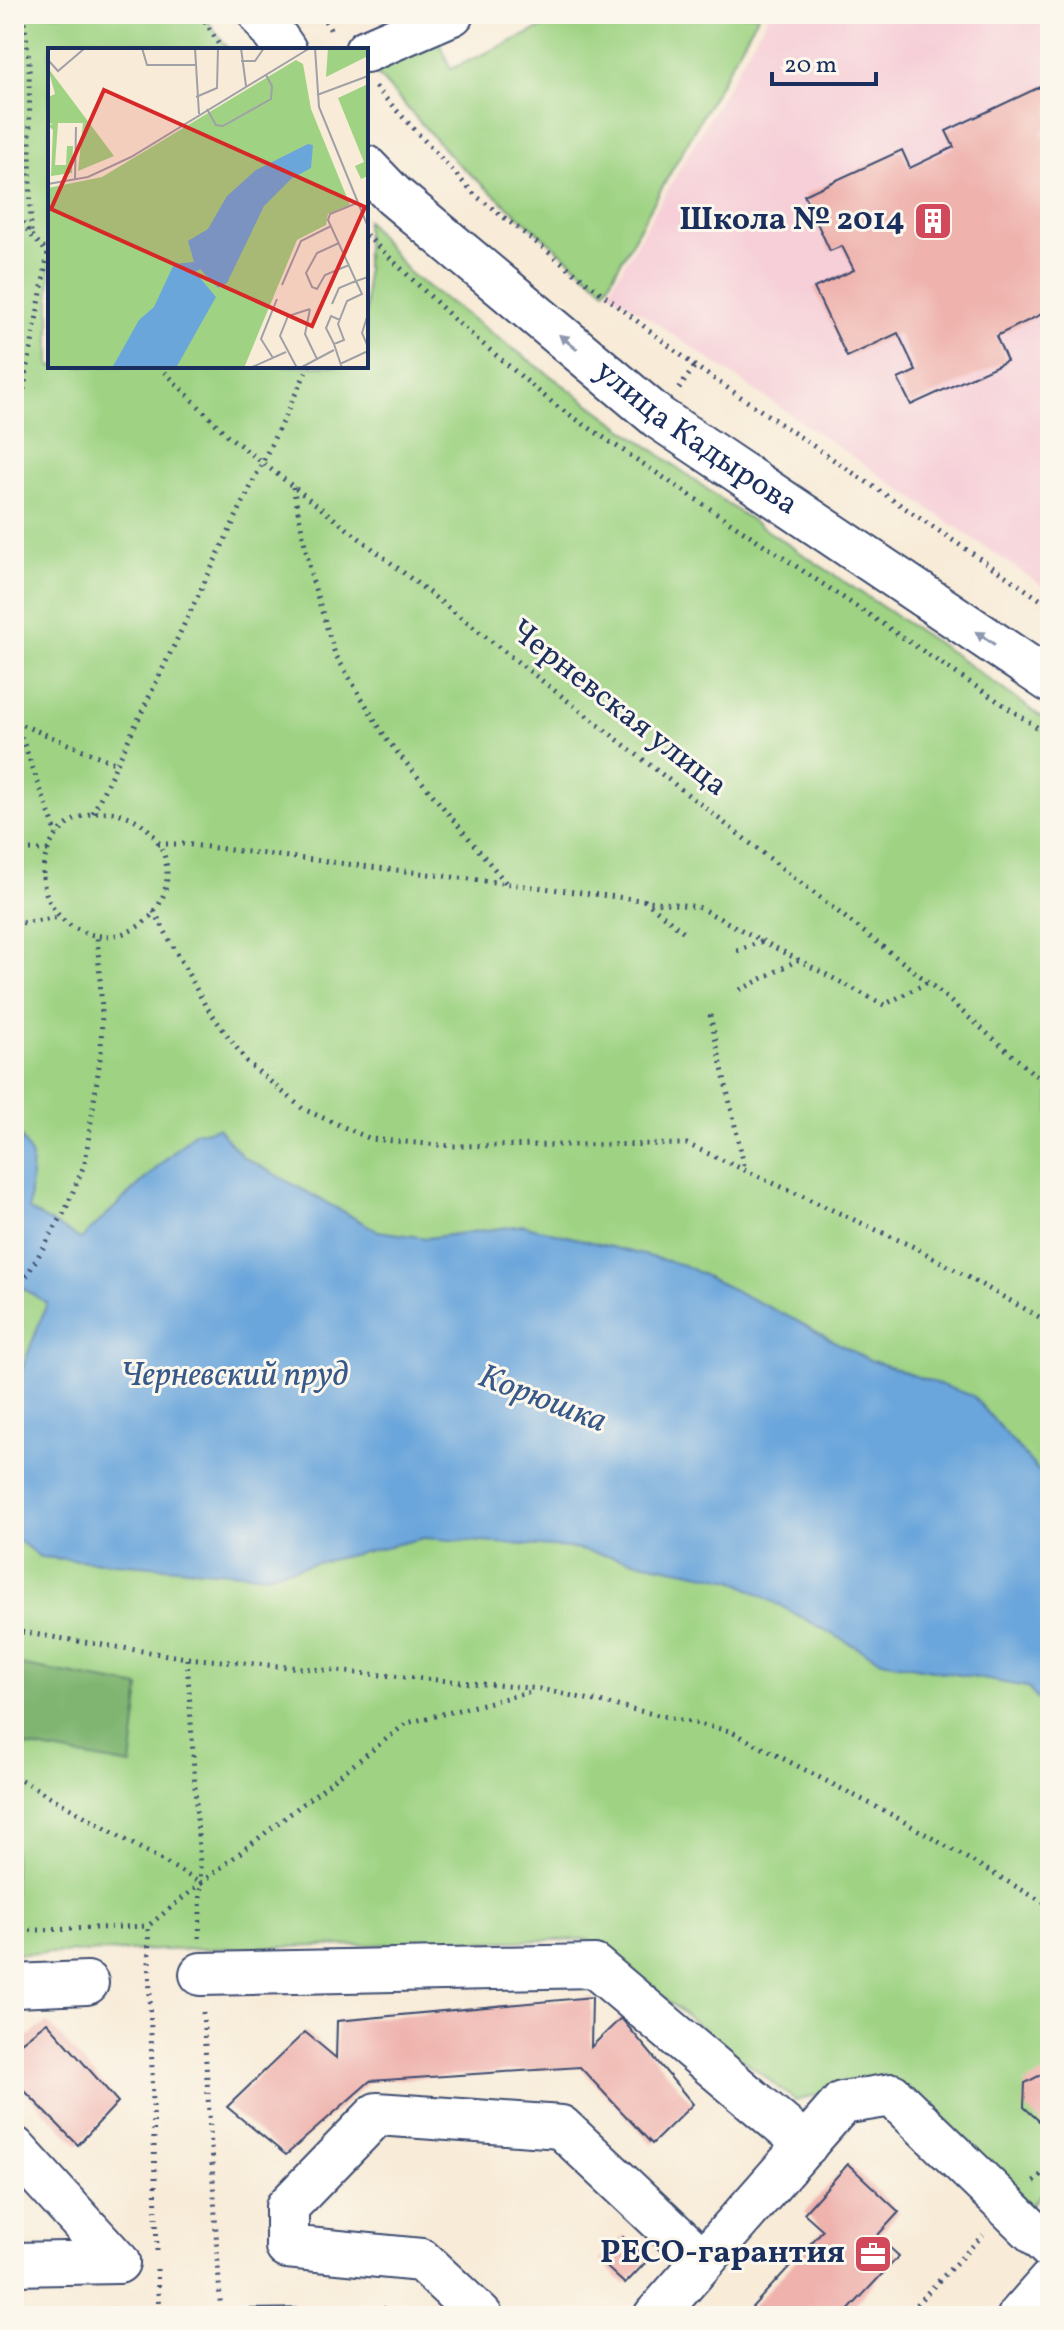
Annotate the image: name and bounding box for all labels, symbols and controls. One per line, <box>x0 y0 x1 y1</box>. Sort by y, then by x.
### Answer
scale bar <box>772 36 876 86</box>
inset map <box>48 48 368 368</box>
text: 20 m <box>784 49 837 83</box>
place label: Школа № 2014 <box>679 199 905 243</box>
building icon: Школа № 2014 <box>912 200 954 242</box>
one-way arrow <box>559 334 579 351</box>
street label: улица Кадырова <box>585 351 806 527</box>
street label: Черневская улица <box>500 610 736 808</box>
one-way arrow <box>975 631 996 646</box>
water label: Черневский пруд <box>120 1353 349 1400</box>
water label: Корюшка <box>471 1354 613 1446</box>
place label: РЕСО-гарантия <box>600 2232 845 2276</box>
office icon: РЕСО-гарантия <box>852 2233 894 2275</box>

